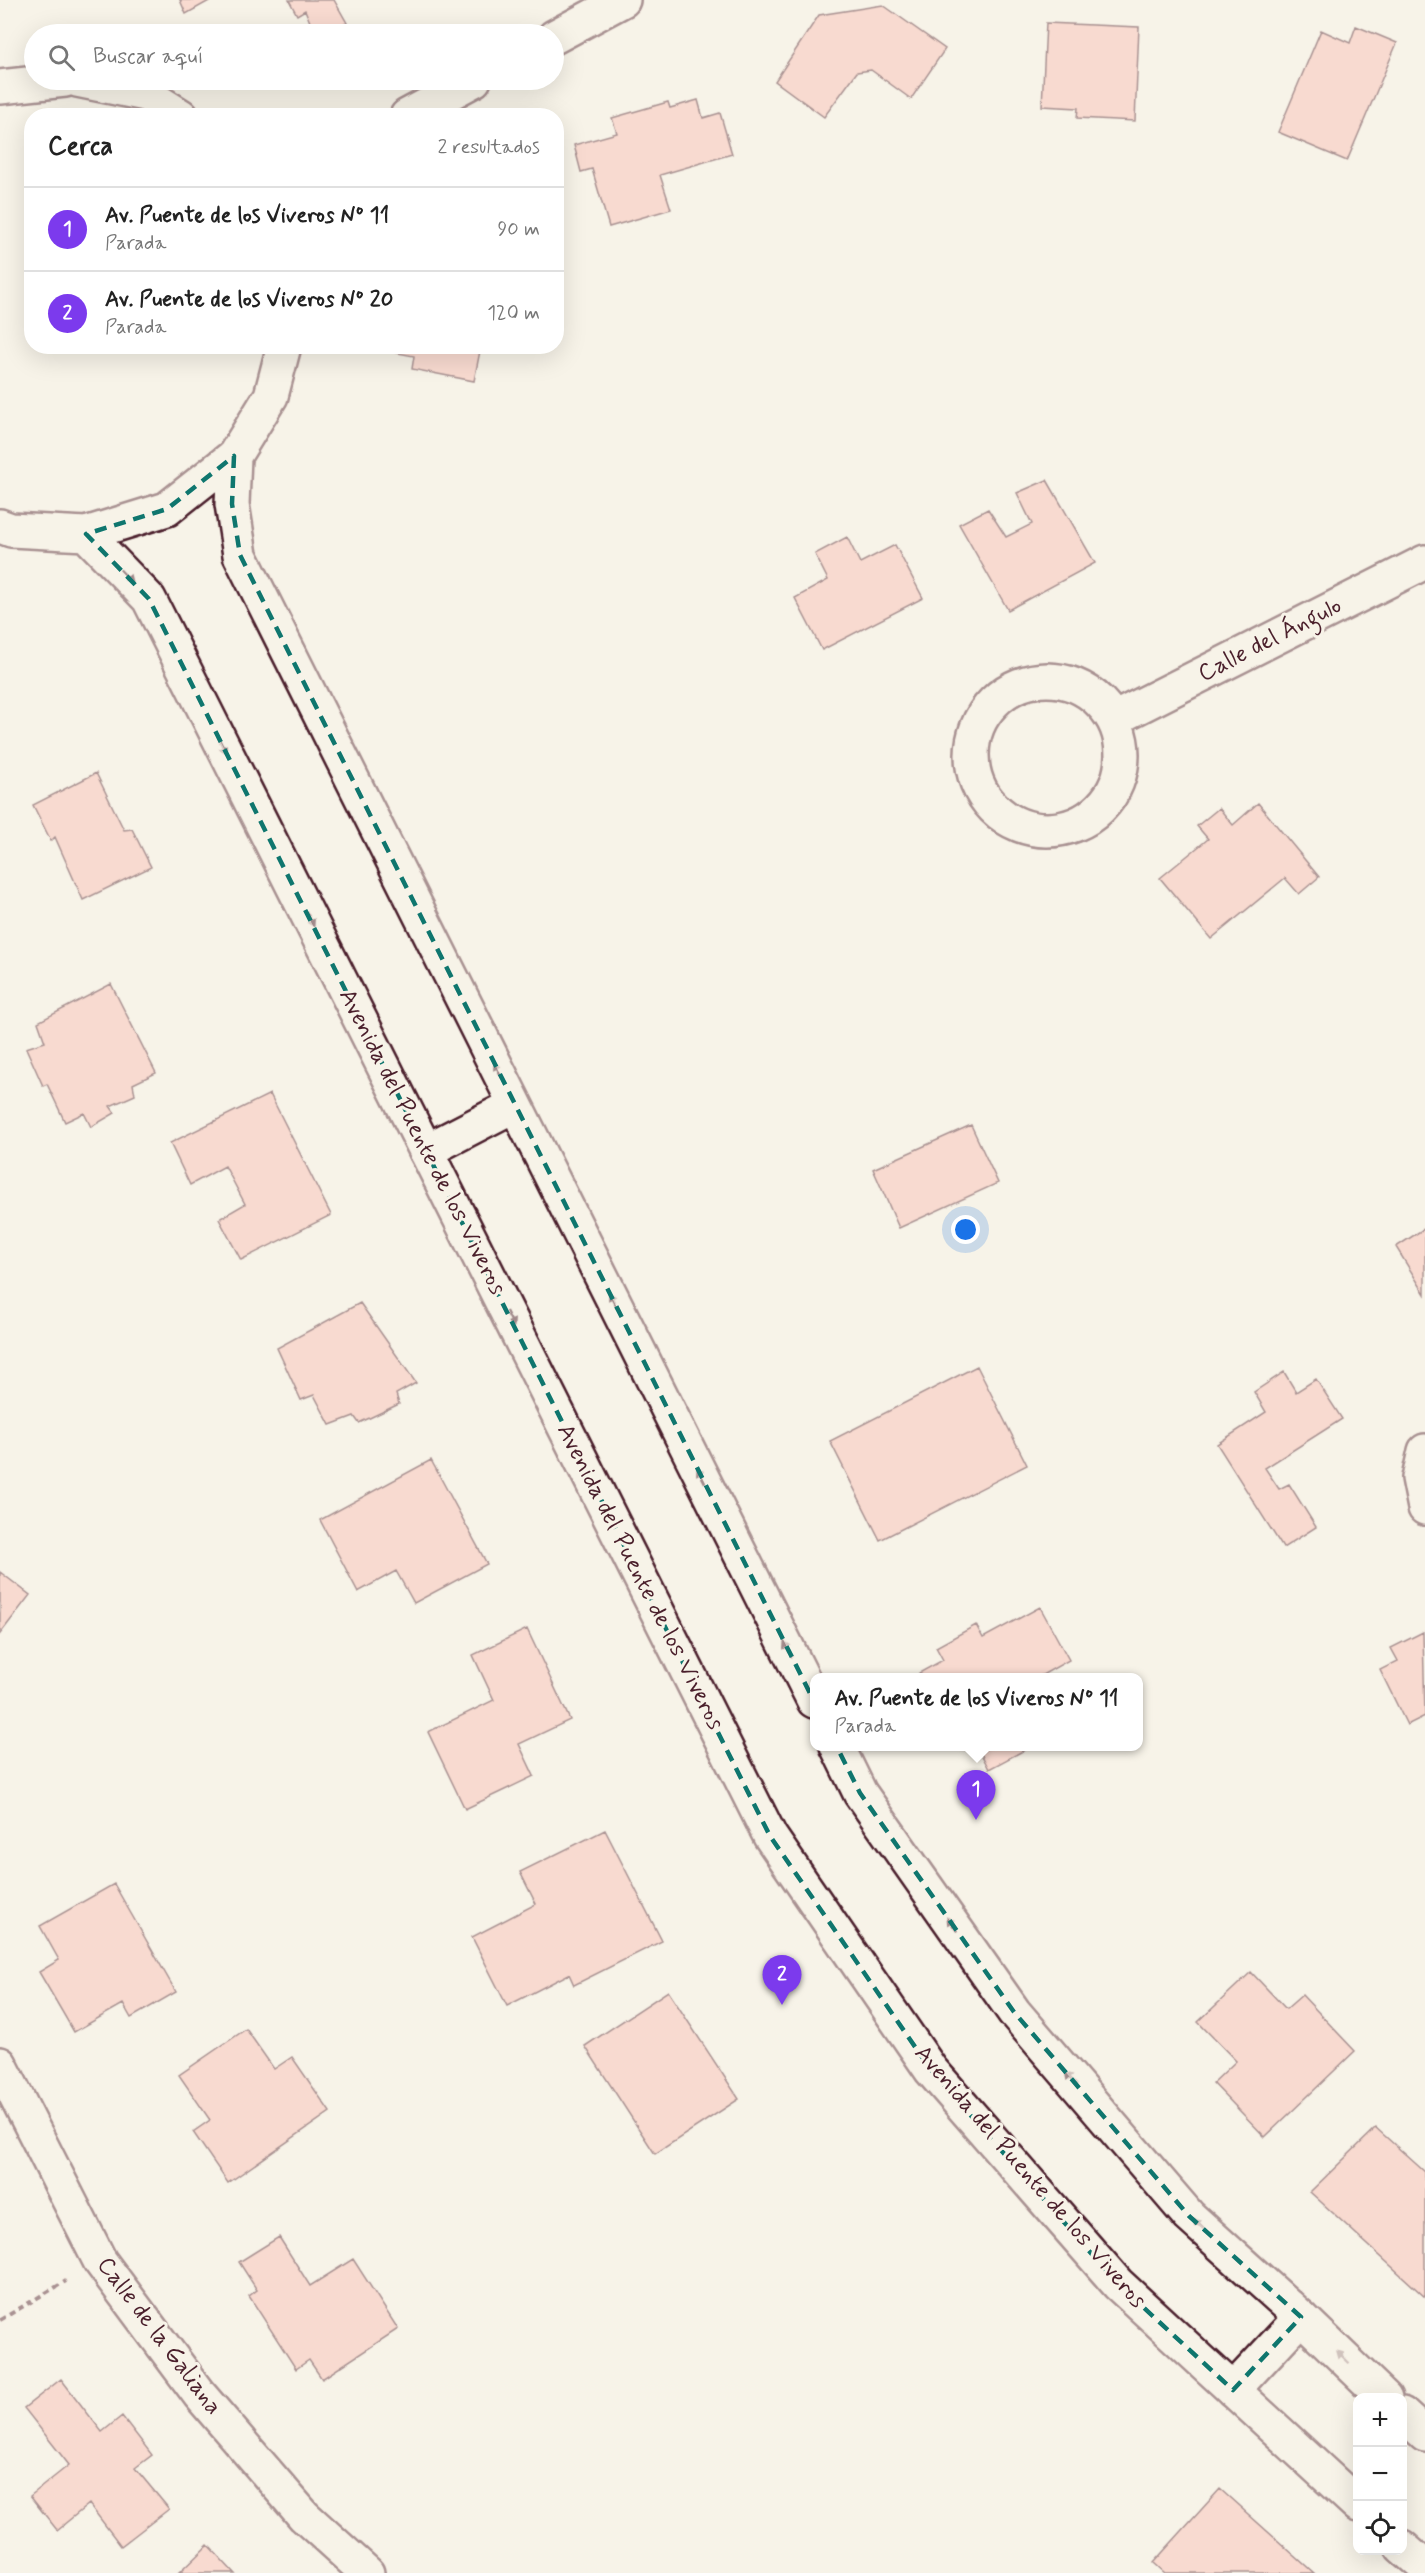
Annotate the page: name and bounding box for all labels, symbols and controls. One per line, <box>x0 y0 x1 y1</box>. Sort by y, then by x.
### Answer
search box <box>24 24 564 90</box>
icon: search <box>45 41 78 74</box>
text: Buscar aquí <box>93 43 204 71</box>
text: Cerca <box>48 130 113 164</box>
text: 2 resultados <box>437 134 540 161</box>
text: Av. Puente de los Viveros Nº 11 <box>105 202 389 230</box>
text: 1 <box>63 216 72 243</box>
text: 90 m <box>497 216 540 243</box>
text: Parada <box>105 230 166 257</box>
text: Av. Puente de los Viveros Nº 20 <box>105 286 393 314</box>
text: 2 <box>63 300 72 327</box>
text: 120 m <box>487 300 540 327</box>
text: Parada <box>105 314 166 341</box>
one-way arrow <box>119 569 133 583</box>
street label: Calle del Ángulo <box>1193 590 1348 692</box>
one-way arrow <box>217 736 227 753</box>
one-way arrow <box>304 910 314 928</box>
street label: Avenida del Puente de los Viveros <box>331 984 513 1301</box>
one-way arrow <box>493 1061 503 1078</box>
your location <box>951 1215 980 1244</box>
one-way arrow <box>609 1292 618 1309</box>
one-way arrow <box>505 1310 515 1327</box>
street label: Avenida del Puente de los Viveros <box>549 1419 731 1736</box>
one-way arrow <box>696 1466 705 1483</box>
one-way arrow <box>783 1640 793 1657</box>
popup <box>810 1673 1143 1751</box>
text: Av. Puente de los Viveros Nº 11 <box>834 1685 1119 1713</box>
text: Parada <box>834 1713 896 1740</box>
pin: 1 <box>956 1770 996 1820</box>
one-way arrow <box>946 1917 958 1933</box>
pin: 2 <box>762 1956 802 2005</box>
street label: Avenida del Puente de los Viveros <box>907 2039 1153 2316</box>
one-way arrow <box>1065 2072 1078 2087</box>
one-way arrow <box>1192 2218 1207 2232</box>
street label: Calle de la Galiana <box>89 2251 229 2421</box>
one-way arrow <box>1336 2350 1351 2364</box>
map controls <box>1353 2393 1407 2555</box>
button: + <box>1353 2393 1407 2447</box>
button: − <box>1353 2447 1407 2501</box>
button: locate <box>1353 2501 1407 2555</box>

